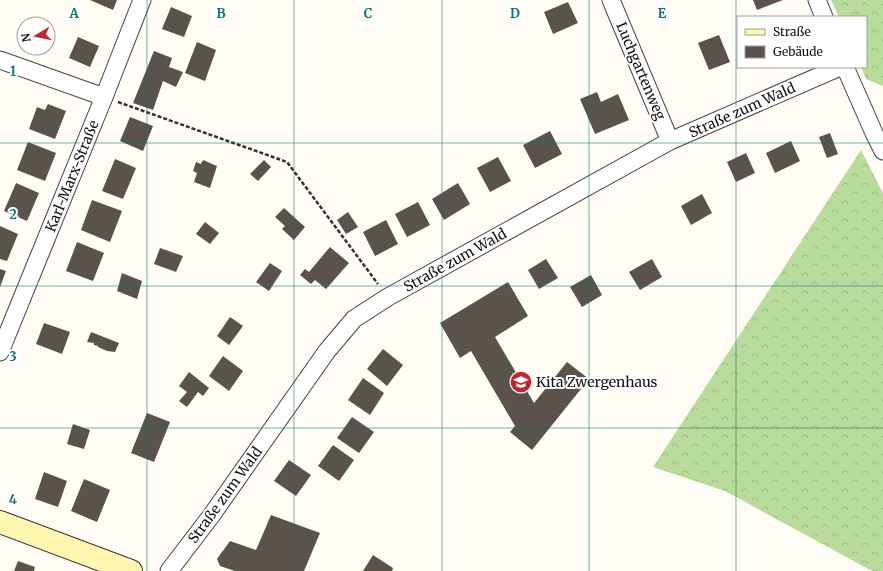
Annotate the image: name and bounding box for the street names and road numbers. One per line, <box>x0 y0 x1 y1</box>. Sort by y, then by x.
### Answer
street label: Luchgartenweg <box>612 19 670 123</box>
street label: Straße zum Wald <box>686 78 799 142</box>
street label: Karl-Marx-Straße <box>41 117 103 235</box>
street label: Straße zum Wald <box>400 224 510 296</box>
street label: Straße zum Wald <box>184 443 266 547</box>

